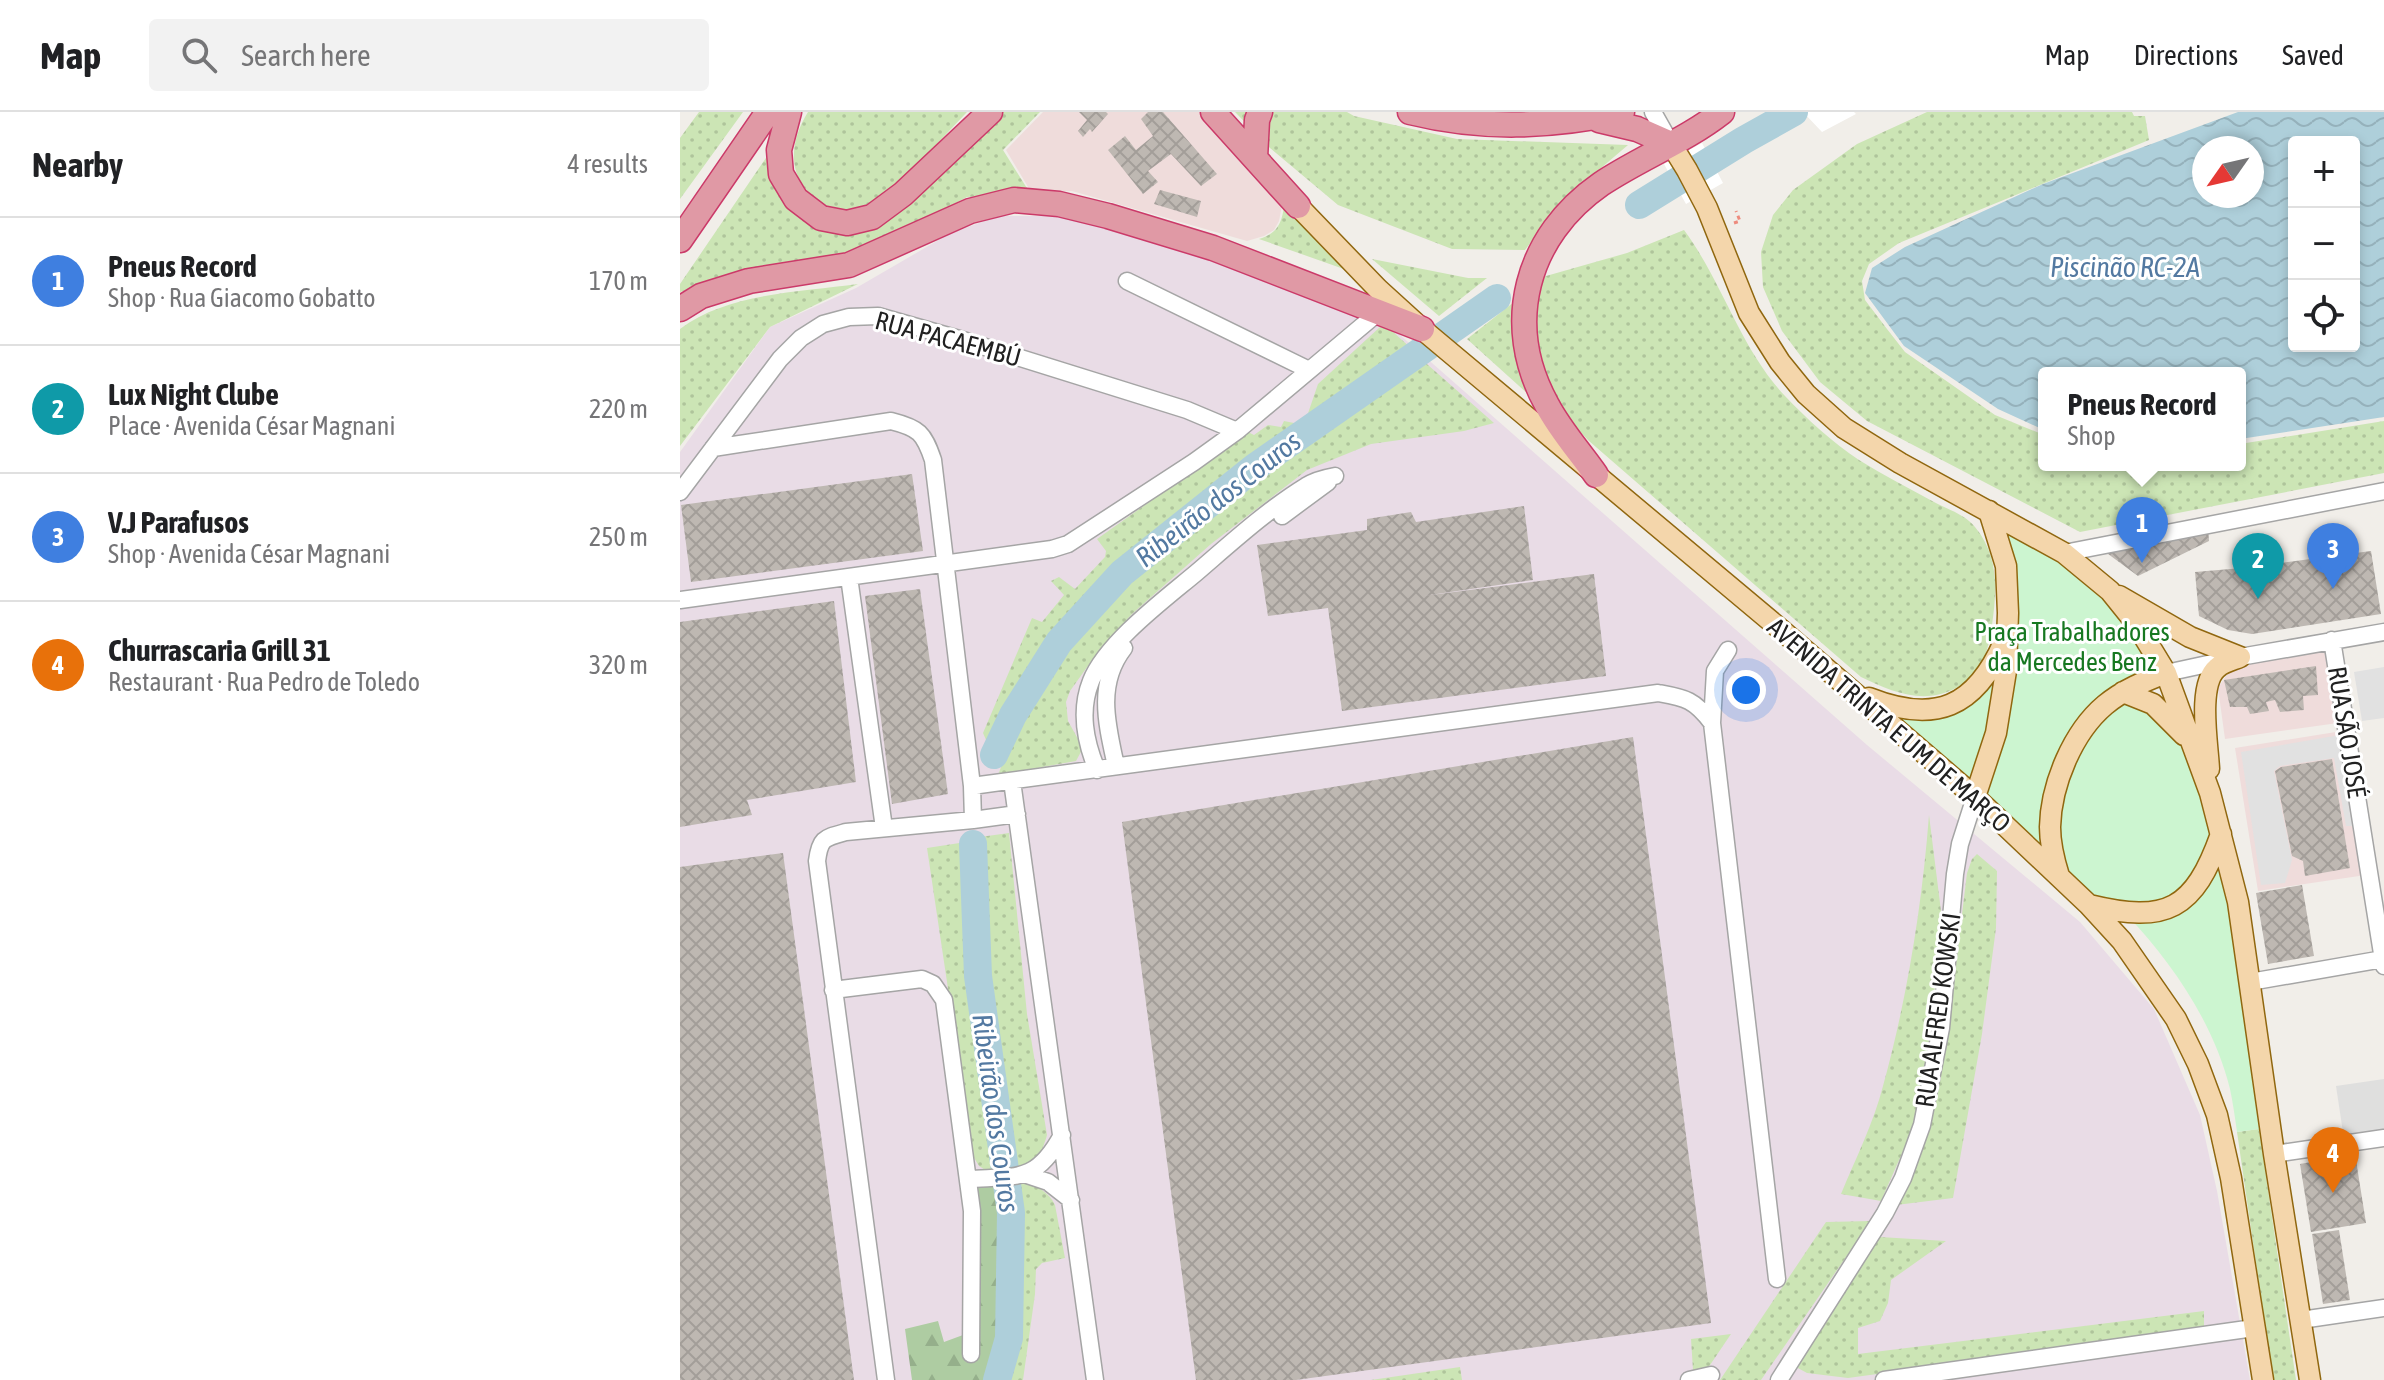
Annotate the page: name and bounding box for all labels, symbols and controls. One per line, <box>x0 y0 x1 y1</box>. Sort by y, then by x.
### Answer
search box <box>149 19 709 91</box>
icon: search <box>177 33 221 77</box>
text: Map <box>40 34 101 77</box>
text: Search here <box>241 38 371 72</box>
text: Map <box>2045 39 2090 71</box>
text: Directions <box>2134 39 2238 71</box>
text: Saved <box>2282 39 2344 71</box>
north arrow <box>2192 136 2264 208</box>
map controls <box>2288 136 2360 352</box>
button: + <box>2288 136 2360 208</box>
text: Nearby <box>32 145 123 184</box>
text: 4 results <box>567 149 648 179</box>
button: − <box>2288 208 2360 280</box>
text: Pneus Record <box>108 249 257 283</box>
water label: Piscinão RC-2A <box>2050 251 2200 283</box>
text: 1 <box>52 266 64 296</box>
text: 170 m <box>589 266 648 296</box>
button: locate <box>2288 280 2360 352</box>
text: Shop · Rua Giacomo Gobatto <box>108 283 376 313</box>
street label: RUA PACAEMBÚ <box>872 305 1024 373</box>
popup <box>2038 367 2246 471</box>
text: Lux Night Clube <box>108 377 279 411</box>
text: Pneus Record <box>2068 387 2216 421</box>
text: 2 <box>52 394 64 424</box>
text: 220 m <box>589 394 648 424</box>
text: Place · Avenida César Magnani <box>108 411 395 441</box>
text: Shop <box>2068 421 2116 451</box>
water label: Ribeirão dos Couros <box>1129 425 1307 573</box>
pin: 1 <box>2116 497 2168 563</box>
text: V.J Parafusos <box>108 505 249 539</box>
text: 3 <box>52 522 64 552</box>
text: 250 m <box>589 522 648 552</box>
pin: 3 <box>2307 523 2359 589</box>
pin: 2 <box>2232 533 2284 599</box>
text: Shop · Avenida César Magnani <box>108 539 390 569</box>
street label: AVENIDA TRINTA E UM DE MARÇO <box>1762 612 2016 838</box>
park label: Praça Trabalhadores da Mercedes Benz <box>1974 617 2170 677</box>
text: Churrascaria Grill 31 <box>108 633 331 667</box>
text: 4 <box>52 650 64 680</box>
text: 320 m <box>589 650 648 680</box>
street label: RUA SÃO JOSÉ <box>2322 664 2372 800</box>
text: Restaurant · Rua Pedro de Toledo <box>108 667 420 697</box>
your location <box>1726 670 1766 710</box>
street label: RUA ALFRED KOWSKI <box>1909 911 1967 1109</box>
water label: Ribeirão dos Couros <box>966 1012 1026 1214</box>
pin: 4 <box>2307 1127 2359 1193</box>

